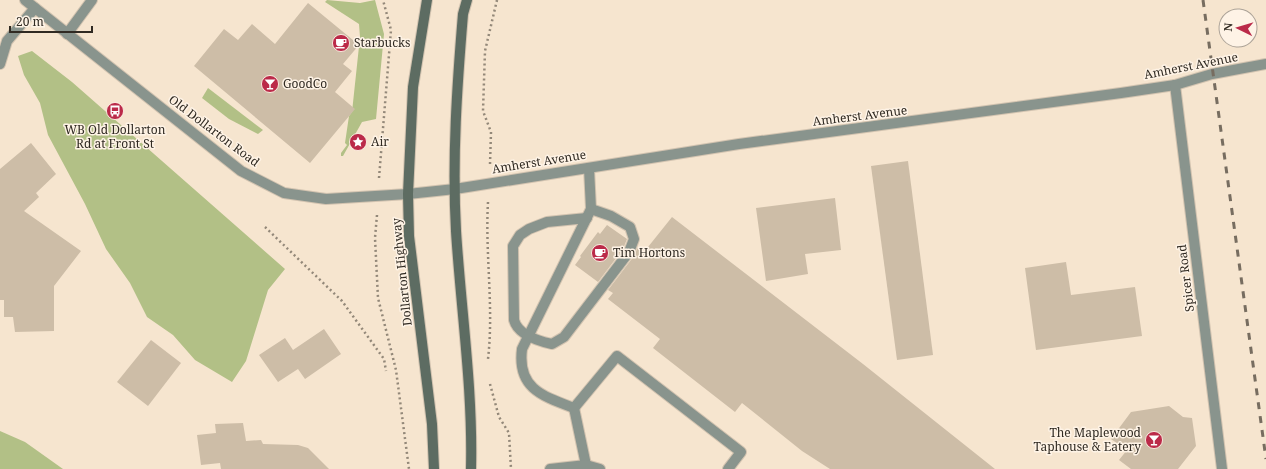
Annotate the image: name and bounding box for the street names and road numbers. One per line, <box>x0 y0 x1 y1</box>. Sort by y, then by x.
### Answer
street label: Amherst Avenue <box>1143 48 1239 83</box>
street label: Old Dollarton Road <box>165 91 264 171</box>
street label: Amherst Avenue <box>812 101 908 130</box>
street label: Amherst Avenue <box>491 146 587 177</box>
street label: Dollarton Highway <box>387 217 416 327</box>
street label: Spicer Road <box>1173 243 1198 313</box>

